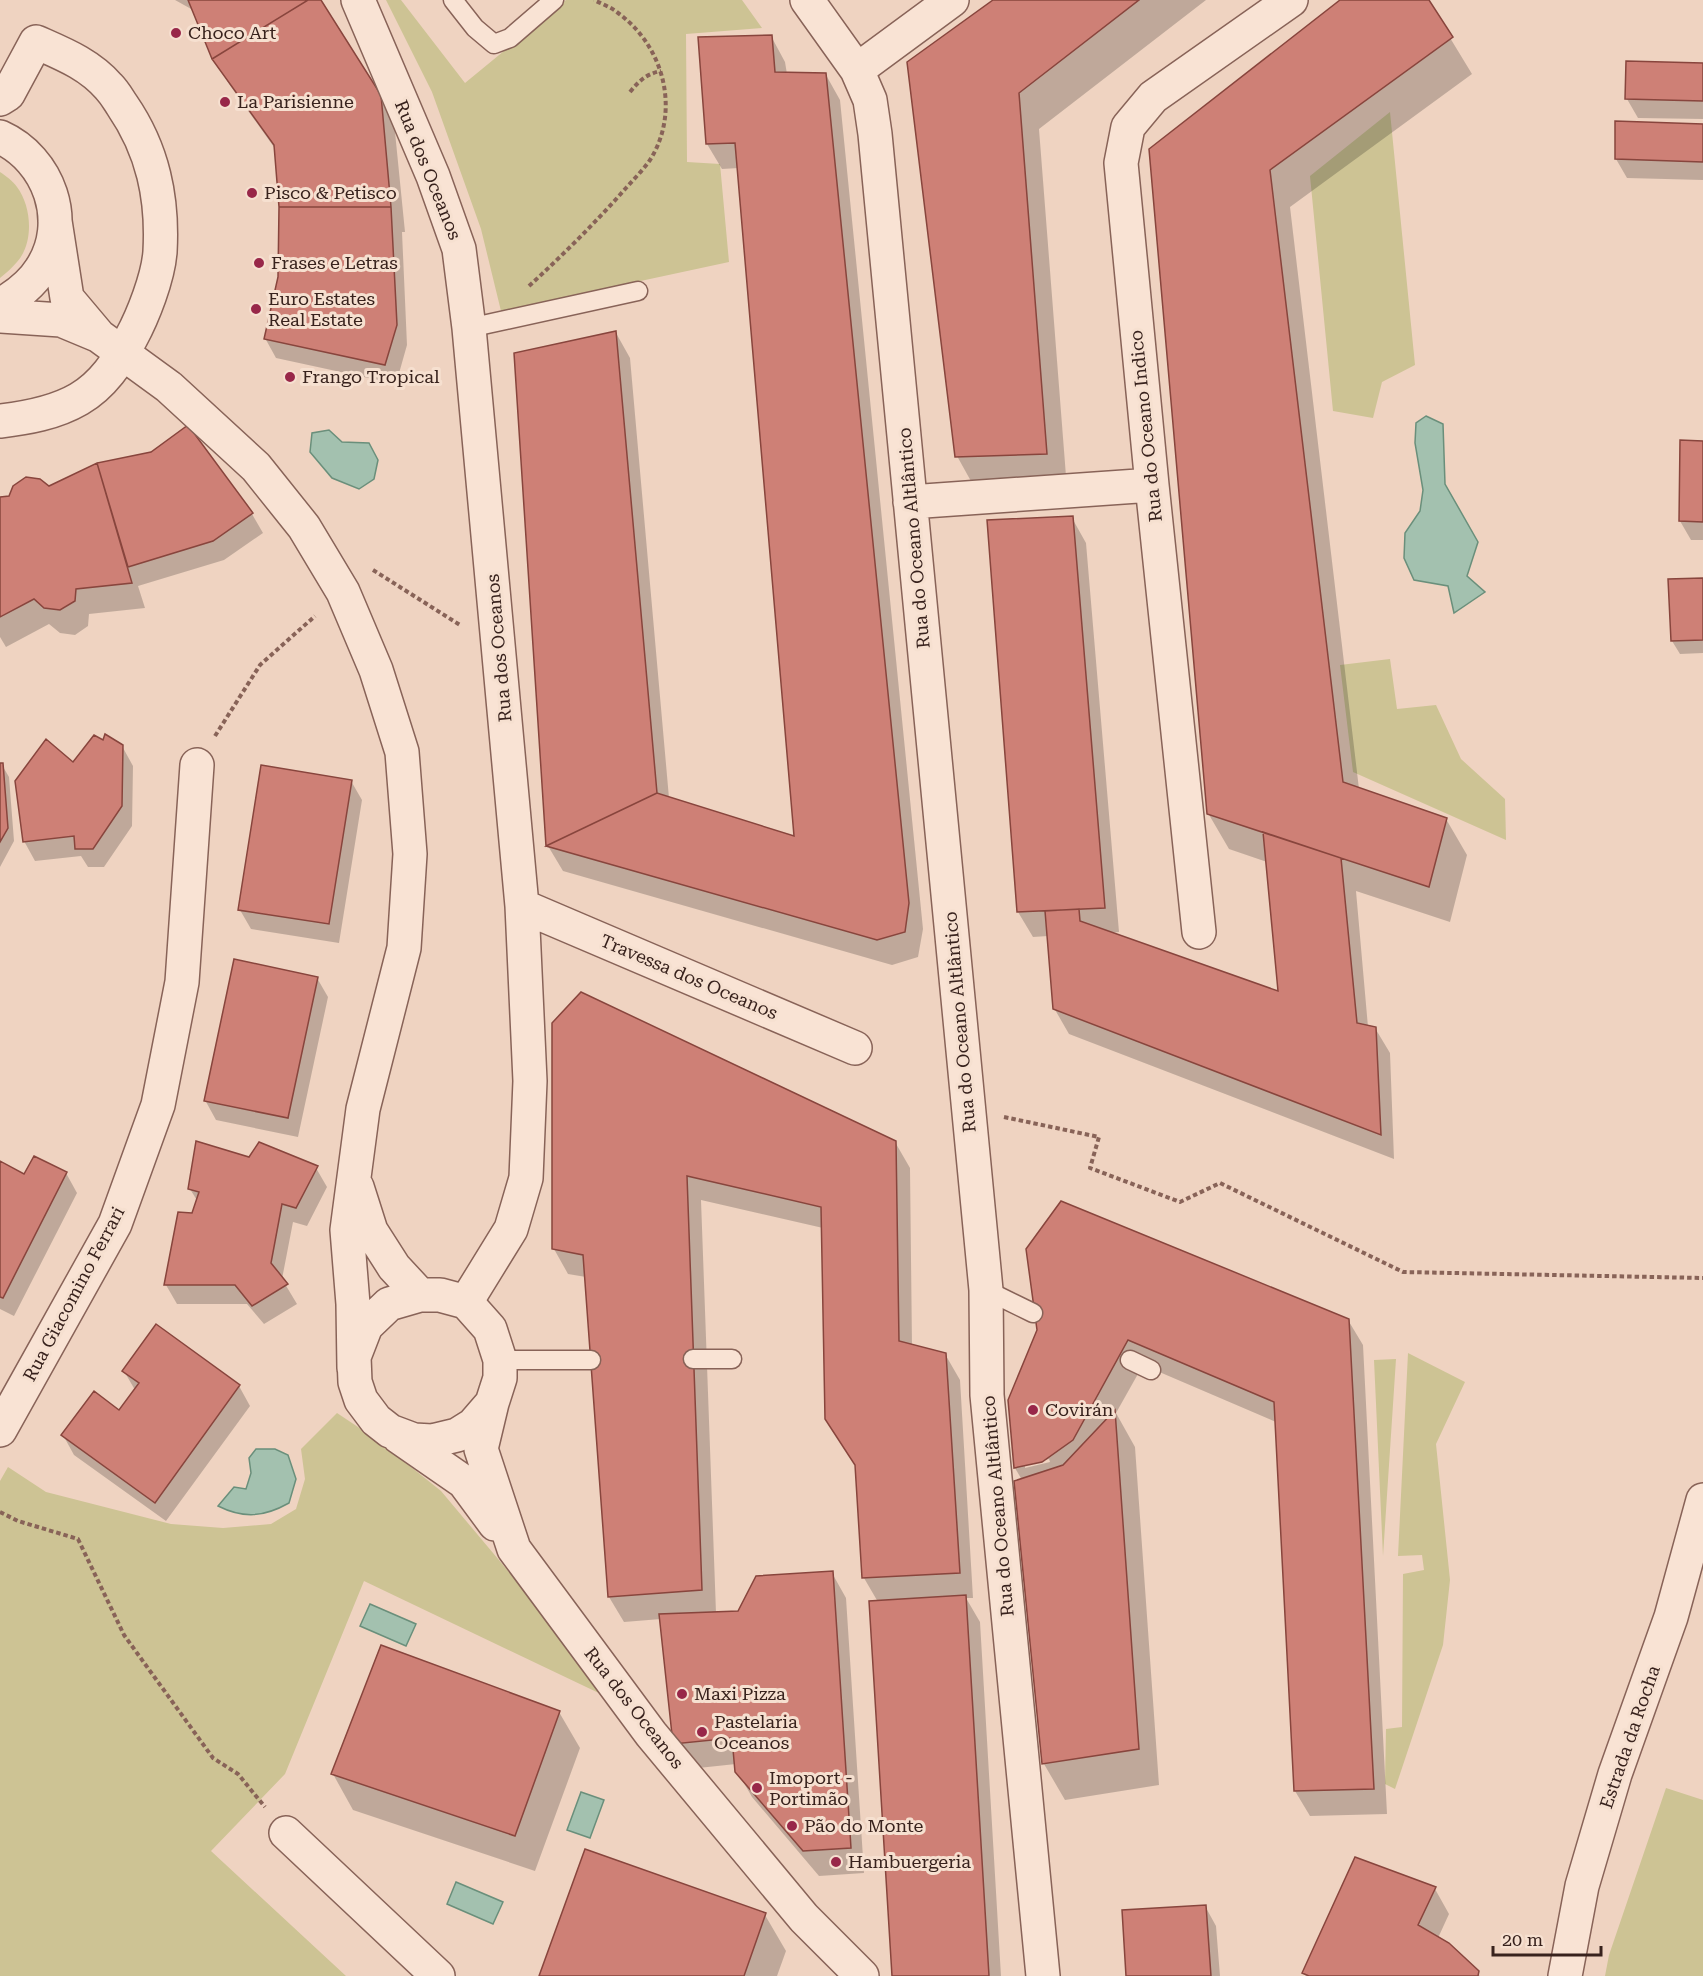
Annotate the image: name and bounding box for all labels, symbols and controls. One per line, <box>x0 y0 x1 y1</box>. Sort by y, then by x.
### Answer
place label: Choco Art <box>188 22 277 43</box>
marker: Choco Art <box>169 26 183 40</box>
place label: La Parisienne <box>237 91 354 112</box>
marker: La Parisienne <box>218 95 232 109</box>
street label: Rua dos Oceanos <box>391 97 466 243</box>
place label: Pisco & Petisco <box>264 182 397 203</box>
marker: Pisco & Petisco <box>245 186 259 200</box>
place label: Frases e Letras <box>271 252 398 273</box>
marker: Frases e Letras <box>252 256 266 270</box>
place label: Euro Estates Real Estate <box>268 288 375 330</box>
marker: Euro Estates Real Estate <box>249 302 263 316</box>
street label: Rua do Oceano Indico <box>1125 329 1166 523</box>
place label: Frango Tropical <box>302 366 440 387</box>
marker: Frango Tropical <box>283 370 297 384</box>
street label: Rua do Oceano Altlântico <box>893 427 934 649</box>
street label: Rua dos Oceanos <box>482 573 515 723</box>
street label: Rua do Oceano Altlântico <box>939 911 980 1133</box>
street label: Travessa dos Oceanos <box>597 930 781 1023</box>
street label: Rua Giacomino Ferrari <box>19 1203 129 1385</box>
street label: Rua do Oceano Altlântico <box>977 1395 1018 1617</box>
place label: Covirán <box>1045 1399 1114 1420</box>
marker: Covirán <box>1026 1403 1040 1417</box>
street label: Rua dos Oceanos <box>580 1643 688 1773</box>
street label: Estrada da Rocha <box>1595 1662 1664 1811</box>
place label: Maxi Pizza <box>694 1683 786 1704</box>
marker: Maxi Pizza <box>675 1687 689 1701</box>
place label: Pastelaria Oceanos <box>714 1711 798 1753</box>
marker: Pastelaria Oceanos <box>695 1725 709 1739</box>
place label: Imoport - Portimão <box>769 1767 853 1809</box>
marker: Imoport - Portimão <box>750 1781 764 1795</box>
place label: Pão do Monte <box>804 1815 924 1836</box>
marker: Pão do Monte <box>785 1819 799 1833</box>
place label: Hambuergeria <box>848 1851 971 1872</box>
marker: Hambuergeria <box>829 1855 843 1869</box>
scale bar <box>1493 1919 1601 1957</box>
text: 20 m <box>1502 1929 1543 1950</box>

